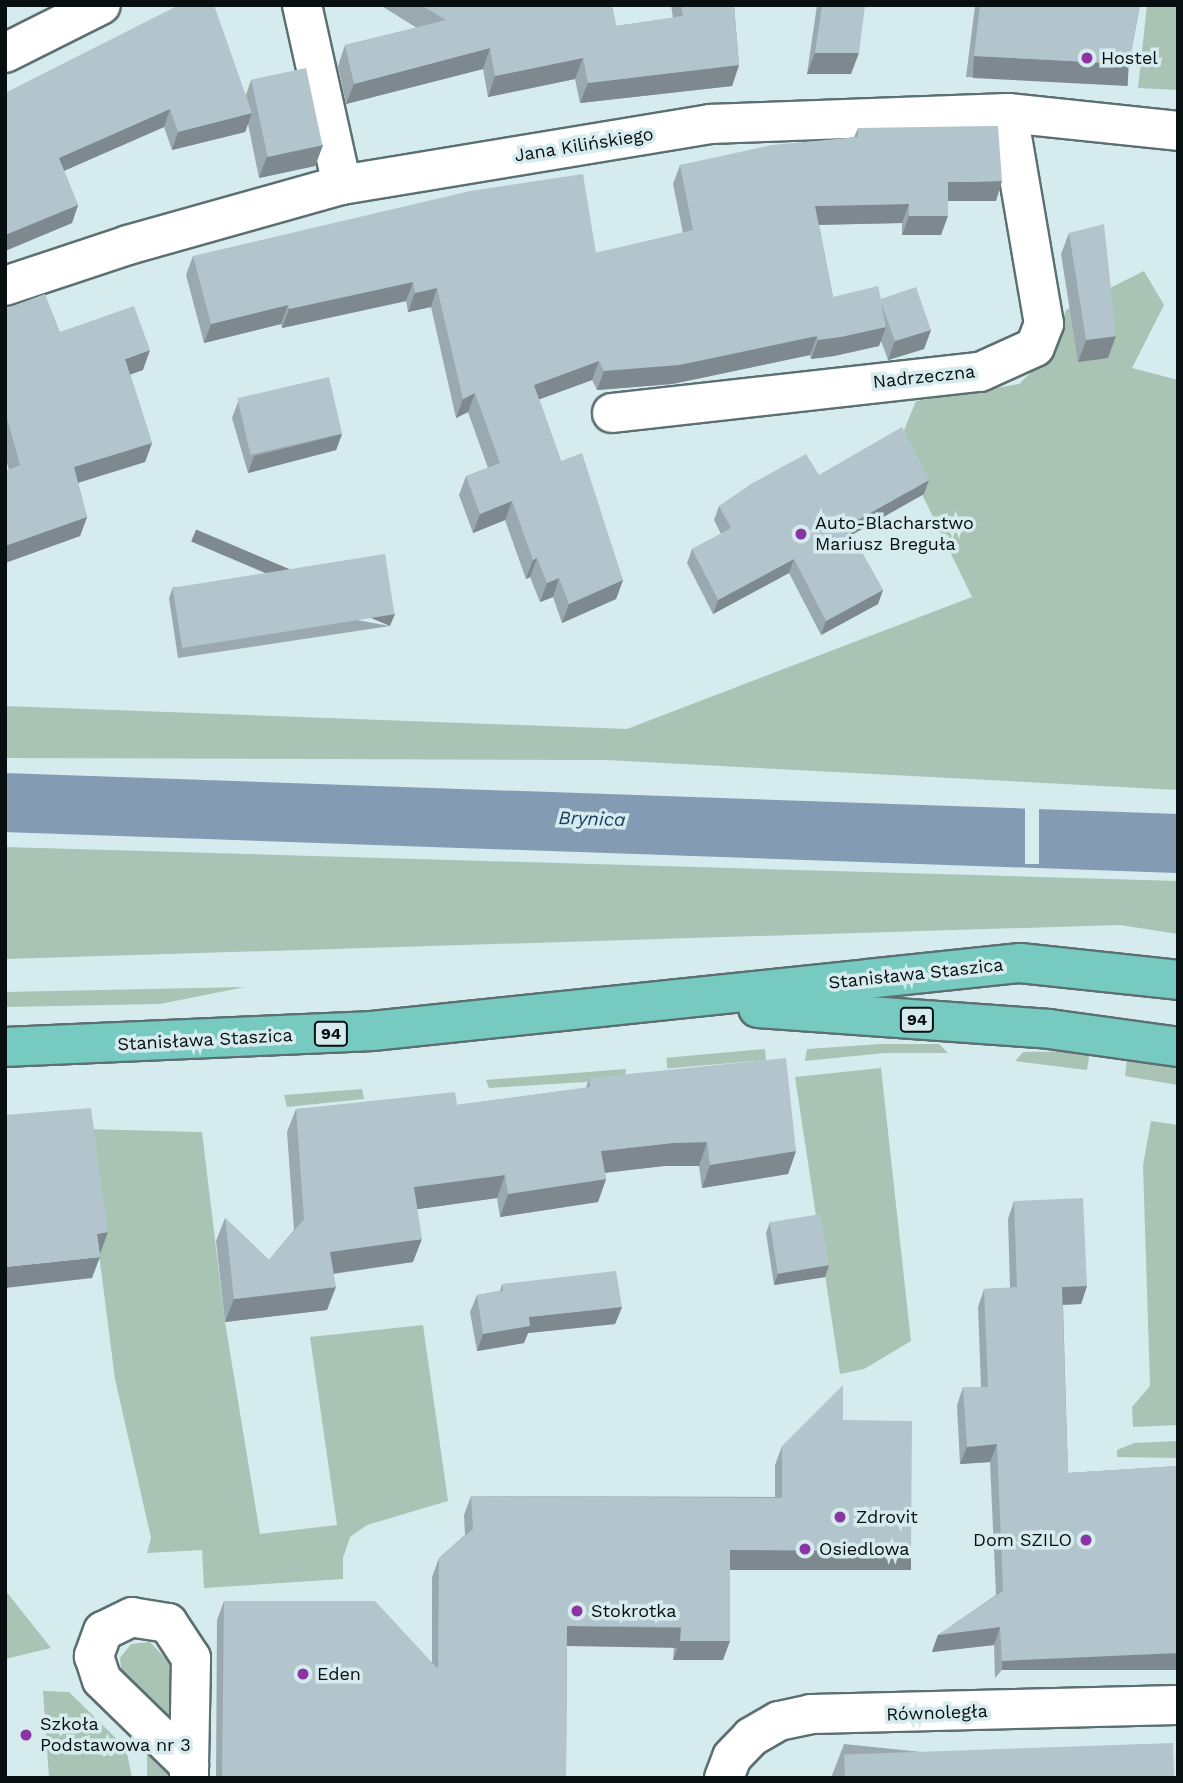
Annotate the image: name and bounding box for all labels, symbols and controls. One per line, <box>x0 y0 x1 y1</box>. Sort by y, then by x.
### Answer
place label: Hostel <box>1101 47 1158 69</box>
marker: Hostel <box>1079 50 1095 66</box>
street label: Jana Kilińskiego <box>513 123 655 167</box>
street label: Nadrzeczna <box>872 361 976 393</box>
place label: Auto-Blacharstwo Mariusz Breguła <box>815 513 974 556</box>
marker: Auto-Blacharstwo Mariusz Breguła <box>793 526 809 542</box>
water label: Brynica <box>558 806 626 832</box>
street label: Stanisława Staszica <box>827 954 1005 994</box>
road number: 94 <box>900 1008 934 1032</box>
road number: 94 <box>314 1022 348 1046</box>
street label: Stanisława Staszica <box>117 1025 293 1055</box>
place label: Zdrovit <box>856 1506 918 1528</box>
marker: Zdrovit <box>830 1507 850 1527</box>
place label: Dom SZILO <box>973 1529 1072 1551</box>
marker: Dom SZILO <box>1078 1532 1094 1548</box>
place label: Osiedlowa <box>819 1538 909 1560</box>
marker: Osiedlowa <box>797 1541 813 1557</box>
place label: Stokrotka <box>591 1600 677 1622</box>
marker: Stokrotka <box>569 1603 585 1619</box>
place label: Eden <box>317 1663 361 1685</box>
marker: Eden <box>295 1666 311 1682</box>
street label: Równoległa <box>886 1700 988 1726</box>
place label: Szkoła Podstawowa nr 3 <box>40 1714 191 1756</box>
marker: Szkoła Podstawowa nr 3 <box>18 1727 34 1743</box>

